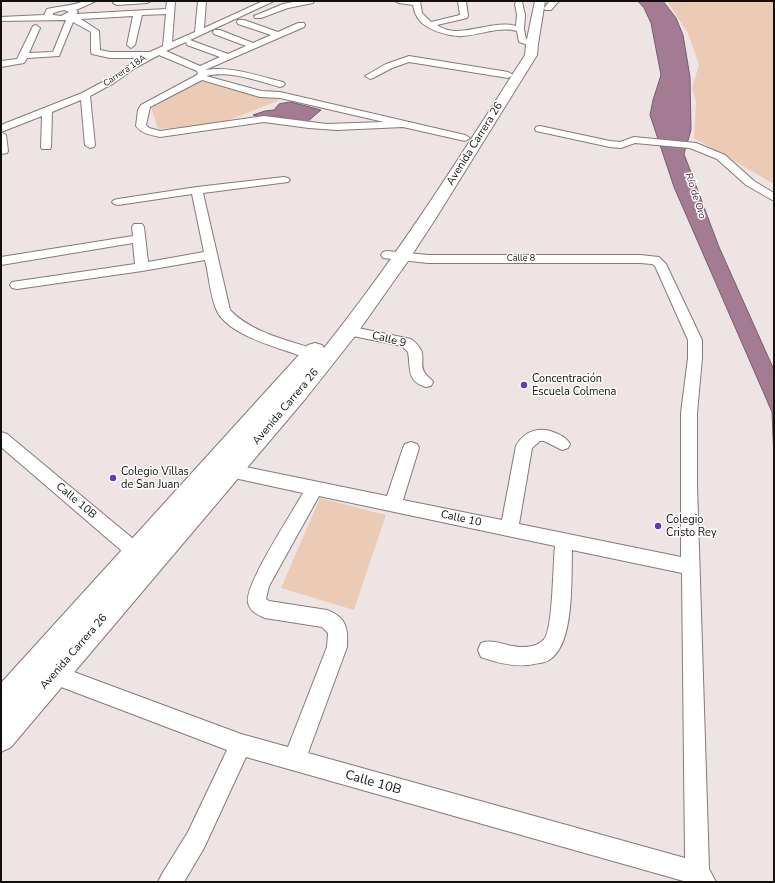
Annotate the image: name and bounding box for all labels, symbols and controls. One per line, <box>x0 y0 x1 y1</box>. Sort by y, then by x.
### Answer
street label: Carrera 18A <box>101 53 149 89</box>
street label: Avenida Carrera 26 <box>444 100 506 188</box>
water label: Río de Oro <box>682 172 708 220</box>
street label: Calle 8 <box>507 254 535 264</box>
street label: Calle 9 <box>371 329 407 351</box>
street label: Avenida Carrera 26 <box>250 366 322 448</box>
place label: Concentración Escuela Colmena <box>532 372 616 398</box>
marker: Concentración Escuela Colmena <box>519 380 529 390</box>
place label: Colegio Villas de San Juan <box>121 465 189 491</box>
marker: Colegio Villas de San Juan <box>108 473 118 483</box>
street label: Calle 10B <box>53 480 99 522</box>
street label: Calle 10 <box>439 508 483 530</box>
place label: Colegio Cristo Rey <box>666 513 717 539</box>
marker: Colegio Cristo Rey <box>653 521 663 531</box>
street label: Avenida Carrera 26 <box>38 612 110 692</box>
street label: Calle 10B <box>343 768 403 798</box>

